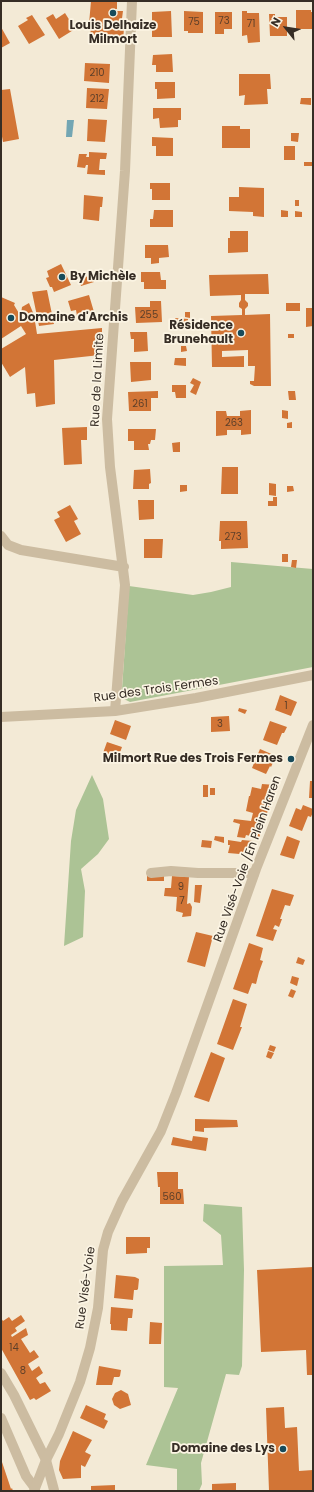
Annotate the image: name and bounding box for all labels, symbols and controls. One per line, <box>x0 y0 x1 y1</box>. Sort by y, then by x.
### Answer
marker: Louis Delhaize Milmort <box>108 8 118 18</box>
north arrow <box>266 8 306 48</box>
text: N <box>267 14 285 30</box>
house number: 73 <box>218 15 230 27</box>
house number: 75 <box>188 16 200 28</box>
house number: 71 <box>247 18 255 30</box>
place label: Louis Delhaize Milmort <box>69 19 157 47</box>
house number: 210 <box>89 67 105 79</box>
house number: 212 <box>90 93 104 105</box>
place label: By Michèle <box>70 270 136 284</box>
marker: By Michèle <box>57 272 67 282</box>
house number: 255 <box>140 309 158 321</box>
place label: Domaine d'Archis <box>19 311 128 325</box>
marker: Domaine d'Archis <box>6 313 16 323</box>
place label: Résidence Brunehault <box>164 319 233 347</box>
marker: Résidence Brunehault <box>236 328 246 338</box>
street label: Rue de la Limite <box>88 333 108 427</box>
house number: 261 <box>132 398 148 410</box>
house number: 263 <box>225 417 243 429</box>
house number: 273 <box>224 531 242 543</box>
street label: Rue des Trois Fermes <box>93 674 219 706</box>
house number: 1 <box>284 700 288 712</box>
house number: 3 <box>217 718 223 730</box>
place label: Milmort Rue des Trois Fermes <box>103 752 283 766</box>
marker: Milmort Rue des Trois Fermes <box>286 754 296 764</box>
street label: Rue Visé-Voie /En Plein Haren <box>211 774 285 944</box>
house number: 9 <box>178 881 184 893</box>
house number: 7 <box>179 895 185 907</box>
house number: 560 <box>163 1191 181 1203</box>
street label: Rue Visé-Voie <box>73 1246 99 1330</box>
house number: 14 <box>9 1342 19 1354</box>
house number: 8 <box>20 1365 26 1377</box>
place label: Domaine des Lys <box>171 1442 275 1456</box>
marker: Domaine des Lys <box>278 1444 288 1454</box>

